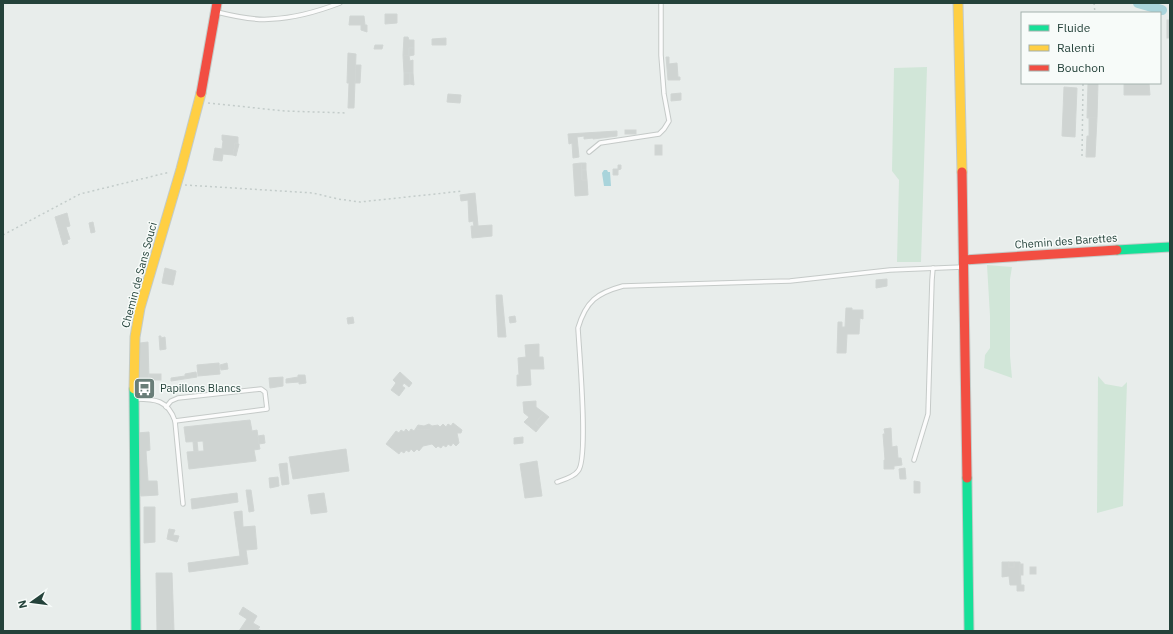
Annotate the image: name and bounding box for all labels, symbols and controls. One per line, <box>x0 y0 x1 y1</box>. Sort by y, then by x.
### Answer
legend <box>1021 12 1161 84</box>
text: Fluide <box>1057 20 1091 35</box>
text: Ralenti <box>1057 40 1095 55</box>
text: Bouchon <box>1057 60 1105 75</box>
street label: Chemin de Sans Souci <box>118 221 160 329</box>
street label: Chemin des Barettes <box>1014 230 1118 252</box>
bus stop icon: Papillons Blancs <box>131 375 157 401</box>
place label: Papillons Blancs <box>160 381 241 395</box>
north arrow <box>12 582 52 622</box>
text: N <box>15 599 30 610</box>

